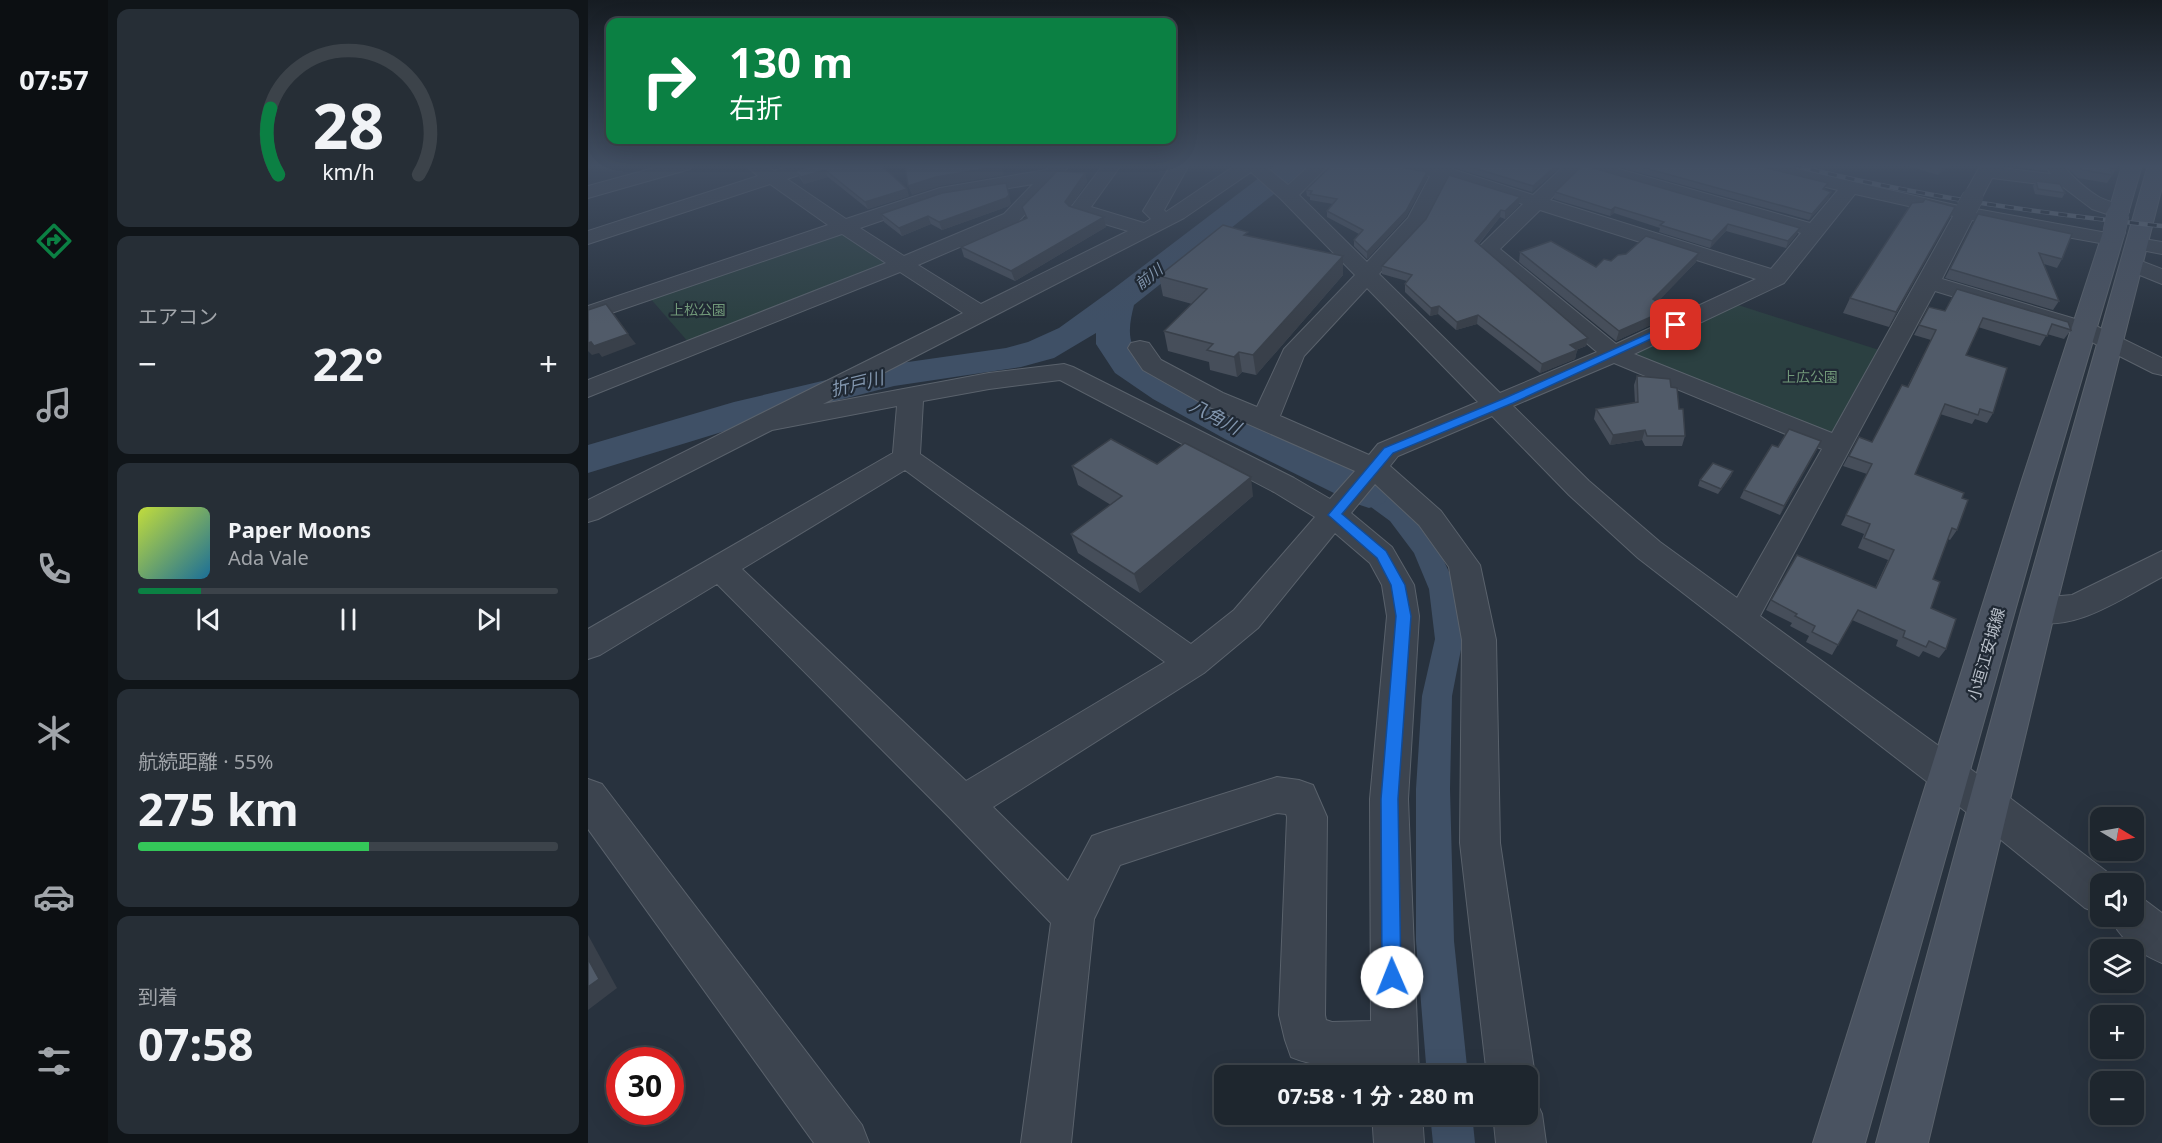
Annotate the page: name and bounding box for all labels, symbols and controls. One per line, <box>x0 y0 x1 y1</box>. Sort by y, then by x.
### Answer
text: 130 m <box>729 33 853 90</box>
icon: right <box>630 42 708 120</box>
text: 07:57 <box>19 61 89 98</box>
text: 28 <box>312 82 384 167</box>
text: 右折 <box>729 89 783 126</box>
text: km/h <box>322 157 374 186</box>
icon: directions <box>33 220 75 262</box>
water label: 前川 <box>1130 258 1168 293</box>
pin <box>1650 299 1701 350</box>
park label: 上松公園 <box>670 300 726 319</box>
text: エアコン <box>138 303 218 330</box>
icon: arrive <box>1659 308 1692 341</box>
text: 22° <box>313 333 383 394</box>
text: − <box>138 341 157 386</box>
text: + <box>539 341 558 386</box>
water label: 折戸川 <box>828 364 888 401</box>
park label: 上広公園 <box>1782 367 1838 386</box>
icon: music <box>33 384 75 426</box>
water label: 八角川 <box>1186 393 1247 440</box>
text: Paper Moons <box>228 514 371 544</box>
text: Ada Vale <box>228 544 309 571</box>
icon: phone <box>33 548 75 590</box>
icon: previous <box>192 603 225 636</box>
icon: pause <box>332 603 365 636</box>
icon: next <box>472 603 505 636</box>
street label: 小垣江安城線 <box>1962 605 2010 703</box>
icon: climate <box>33 712 75 754</box>
text: 航続距離 · 55% <box>138 748 273 775</box>
text: 275 km <box>138 778 299 839</box>
north arrow <box>2090 807 2144 861</box>
map controls <box>2090 807 2144 1125</box>
button: sound <box>2090 873 2144 927</box>
icon: car <box>33 876 75 918</box>
button: layers <box>2090 939 2144 993</box>
position arrow <box>1360 945 1424 1009</box>
text: 到着 <box>138 983 178 1010</box>
button: + <box>2090 1005 2144 1059</box>
text: 07:58 <box>138 1013 254 1074</box>
icon: filters <box>33 1040 75 1082</box>
speed limit sign: 30 <box>606 1047 684 1125</box>
button: − <box>2090 1071 2144 1125</box>
text: 07:58 · 1 分 · 280 m <box>1278 1080 1475 1110</box>

